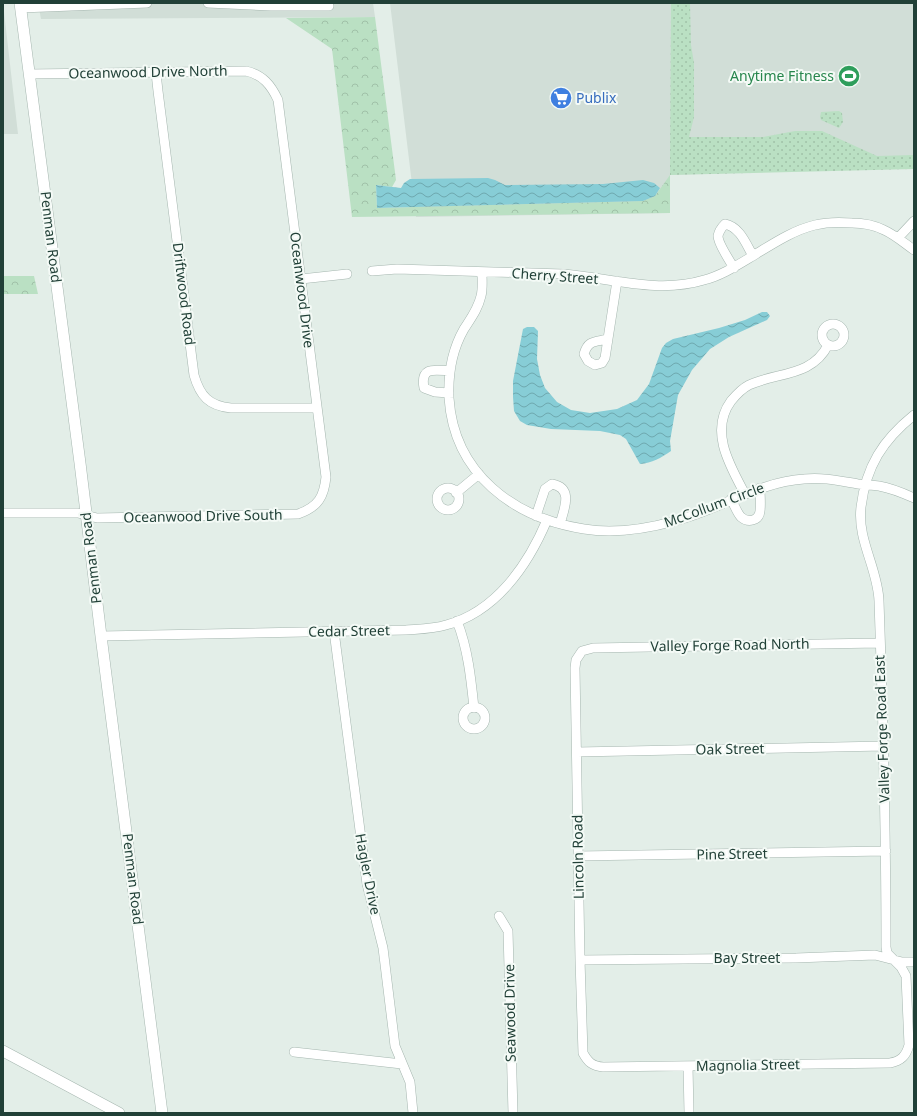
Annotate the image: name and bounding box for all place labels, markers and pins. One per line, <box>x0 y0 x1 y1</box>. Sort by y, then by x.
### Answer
sports icon: Anytime Fitness <box>836 63 862 89</box>
place label: Anytime Fitness <box>730 66 834 85</box>
supermarket icon: Publix <box>548 85 574 111</box>
place label: Publix <box>576 88 617 107</box>

